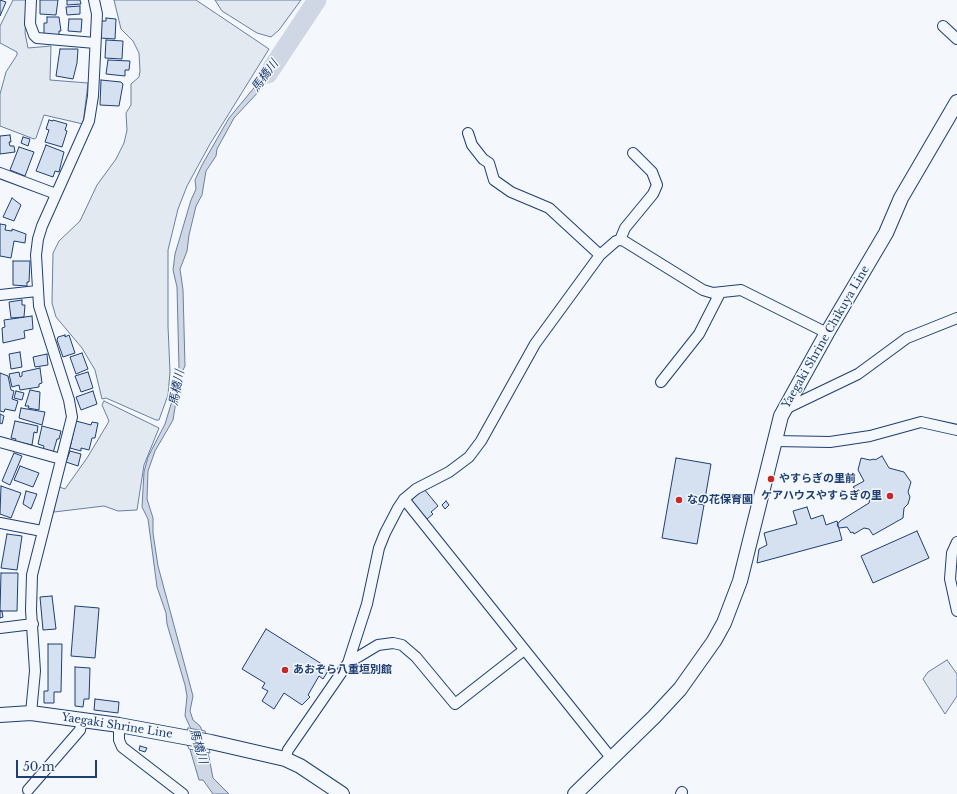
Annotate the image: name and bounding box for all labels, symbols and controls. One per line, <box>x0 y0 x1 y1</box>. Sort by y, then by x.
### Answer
water label: 馬橋川 <box>248 57 282 95</box>
street label: Yaegaki Shrine Chikuya Line <box>780 263 872 411</box>
water label: 馬橋川 <box>166 369 188 407</box>
place label: やすらぎの里前 <box>779 472 856 486</box>
marker: やすらぎの里前 <box>766 474 776 484</box>
place label: ケアハウスやすらぎの里 <box>761 489 882 503</box>
marker: ケアハウスやすらぎの里 <box>885 491 895 501</box>
place label: なの花保育園 <box>687 493 753 507</box>
marker: なの花保育園 <box>674 495 684 505</box>
place label: あおぞら八重垣別館 <box>293 663 392 677</box>
marker: あおぞら八重垣別館 <box>280 665 290 675</box>
street label: Yaegaki Shrine Line <box>61 711 173 741</box>
water label: 馬橋川 <box>186 727 210 765</box>
scale bar <box>18 752 99 778</box>
text: 50 m <box>23 759 55 774</box>

